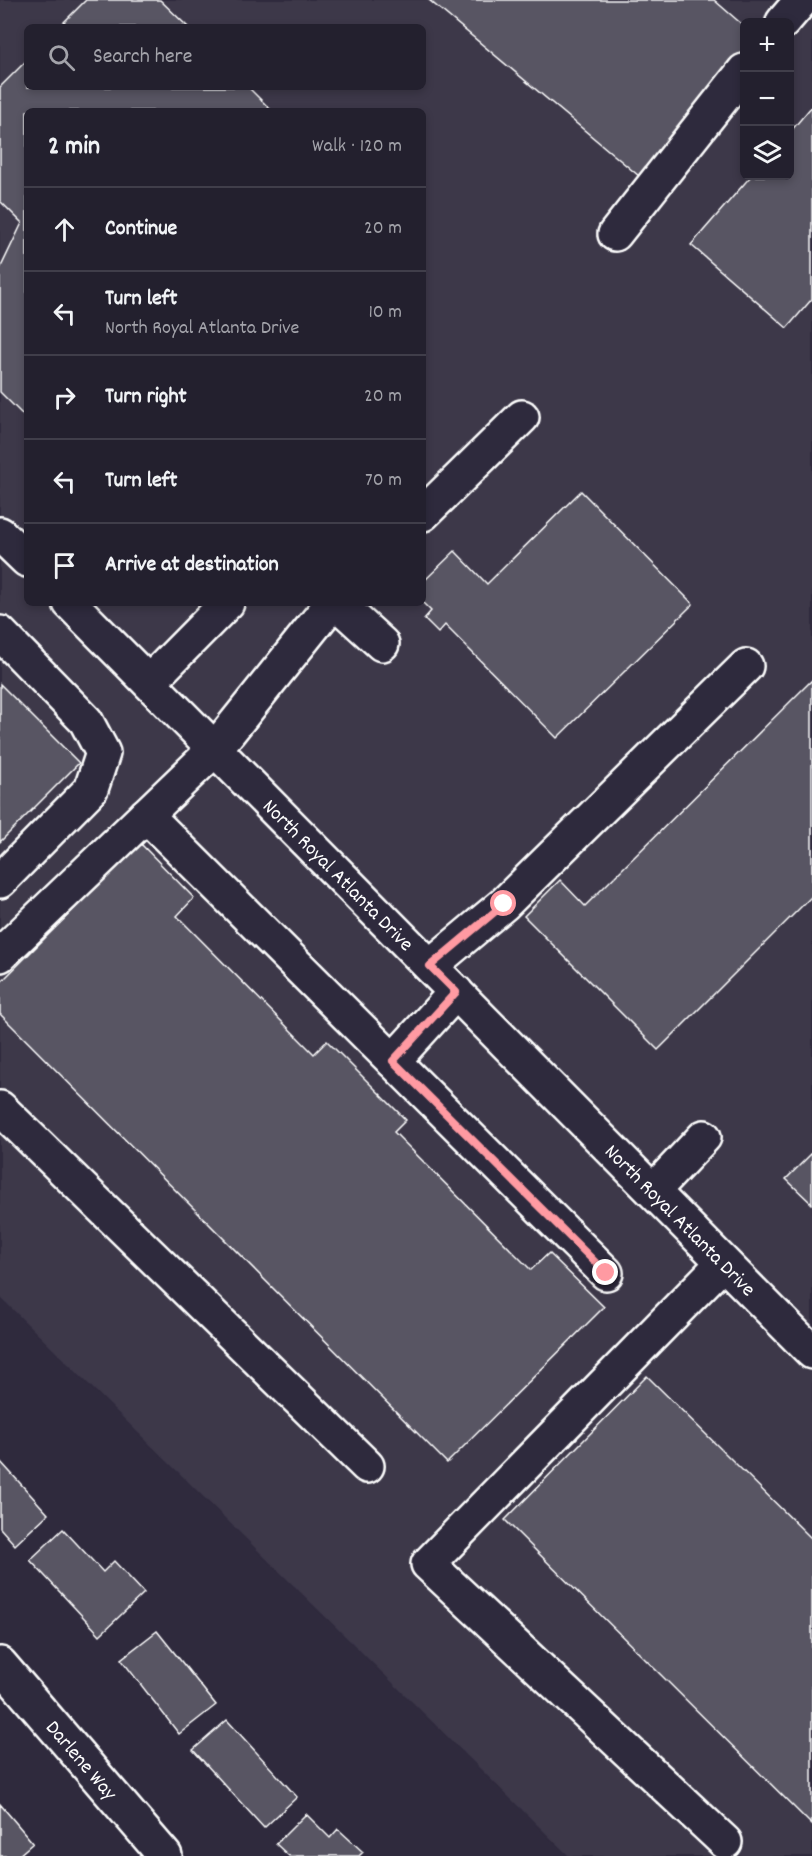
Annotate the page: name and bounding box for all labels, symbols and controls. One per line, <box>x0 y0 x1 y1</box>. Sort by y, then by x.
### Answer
map controls <box>740 18 794 180</box>
button: + <box>740 18 794 72</box>
search box <box>24 24 426 90</box>
icon: search <box>45 41 78 74</box>
text: Search here <box>93 42 192 73</box>
button: − <box>740 72 794 126</box>
button: layers <box>740 126 794 180</box>
text: 2 min <box>48 129 100 166</box>
text: Walk · 120 m <box>312 133 402 161</box>
icon: ahead <box>48 213 81 246</box>
text: Continue <box>105 214 177 245</box>
text: 20 m <box>364 215 402 243</box>
text: Turn left <box>105 284 177 315</box>
icon: left <box>48 297 81 330</box>
text: 10 m <box>368 299 402 327</box>
text: North Royal Atlanta Drive <box>105 315 299 343</box>
icon: right <box>48 381 81 414</box>
text: Turn right <box>105 382 187 413</box>
text: 20 m <box>364 383 402 411</box>
icon: left <box>48 465 81 498</box>
text: Turn left <box>105 466 177 497</box>
text: 70 m <box>365 467 402 495</box>
icon: arrive <box>48 549 81 582</box>
text: Arrive at destination <box>105 550 279 581</box>
street label: North Royal Atlanta Drive <box>254 793 419 960</box>
route start <box>490 890 516 916</box>
street label: North Royal Atlanta Drive <box>596 1139 761 1305</box>
route end <box>592 1259 618 1285</box>
street label: Darlene Way <box>37 1715 123 1808</box>

